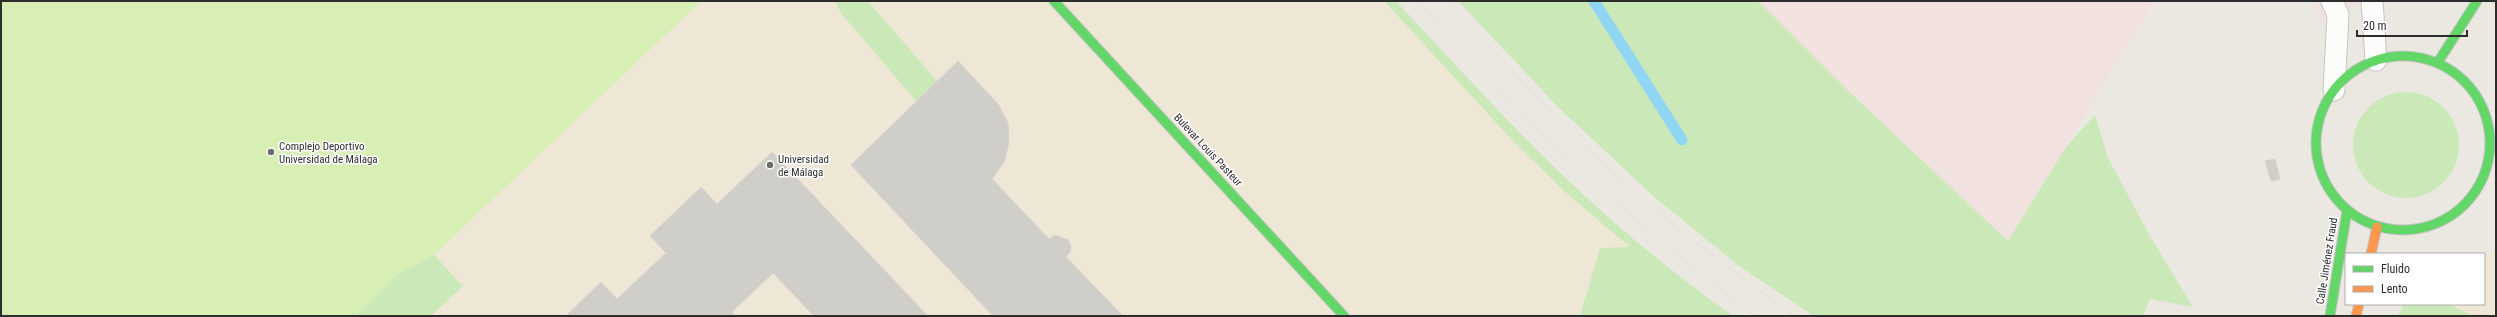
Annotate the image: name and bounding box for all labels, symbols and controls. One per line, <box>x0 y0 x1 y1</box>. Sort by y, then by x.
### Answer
scale bar <box>2357 12 2467 38</box>
text: 20 m <box>2363 19 2387 33</box>
street label: Bulevar Louis Pasteur <box>1171 111 1245 189</box>
place label: Complejo Deportivo Universidad de Málaga <box>279 140 378 166</box>
marker: Complejo Deportivo Universidad de Málaga <box>266 147 276 157</box>
place label: Universidad de Málaga <box>778 153 829 179</box>
marker: Universidad de Málaga <box>765 160 775 170</box>
street label: Calle Jiménez Fraud <box>2314 217 2340 305</box>
legend <box>2345 253 2485 305</box>
text: Fluido <box>2381 262 2410 276</box>
text: Lento <box>2381 282 2408 296</box>

